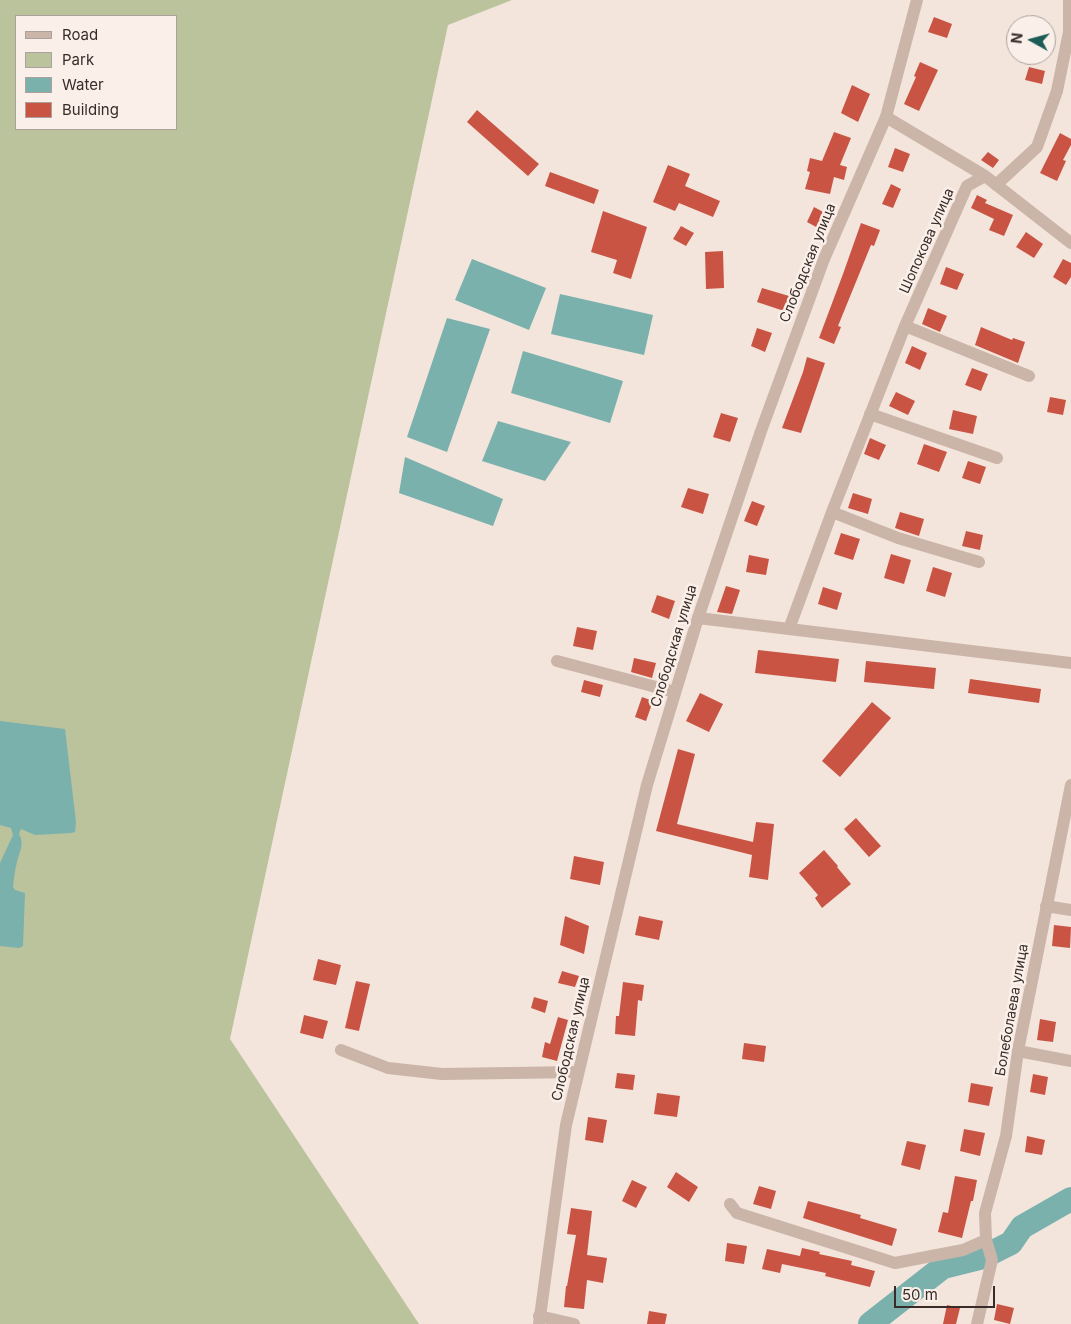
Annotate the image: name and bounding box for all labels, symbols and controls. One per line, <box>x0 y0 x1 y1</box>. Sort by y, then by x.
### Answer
legend <box>15 15 178 130</box>
north arrow <box>1006 15 1056 65</box>
text: Road <box>62 25 98 44</box>
text: N <box>1008 32 1026 45</box>
text: Park <box>62 50 94 69</box>
text: Water <box>62 75 104 94</box>
text: Building <box>62 100 119 119</box>
street label: Шопокова улица <box>896 186 958 296</box>
street label: Слободская улица <box>776 201 840 325</box>
street label: Слободская улица <box>647 583 701 709</box>
street label: Болеболаева улица <box>992 943 1032 1077</box>
street label: Слободская улица <box>549 975 593 1103</box>
scale bar <box>896 1276 997 1308</box>
text: 50 m <box>902 1285 938 1304</box>

